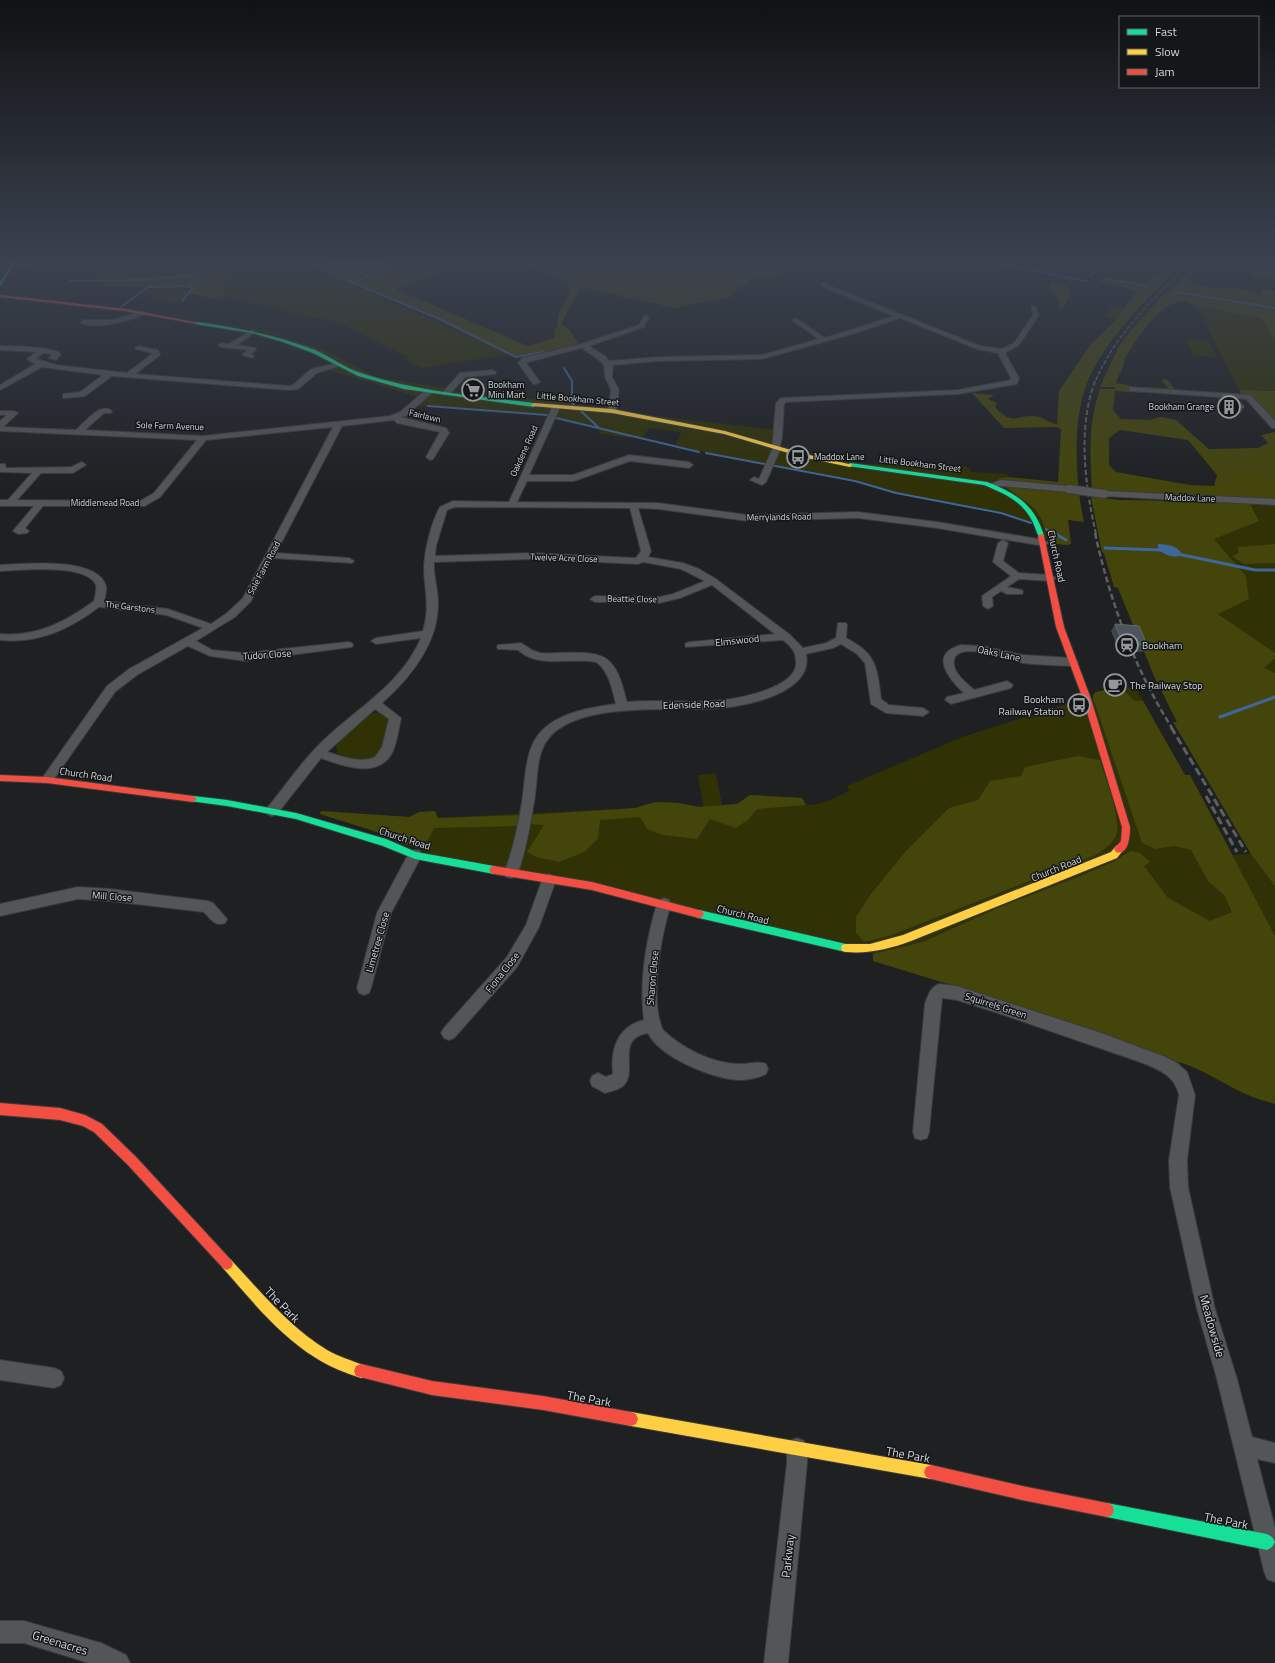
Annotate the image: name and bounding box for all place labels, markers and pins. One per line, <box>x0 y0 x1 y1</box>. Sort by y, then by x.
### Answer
supermarket icon: Bookham Mini Mart <box>460 377 486 403</box>
place label: Bookham Mini Mart <box>488 378 525 401</box>
building icon: Bookham Grange <box>1216 394 1242 420</box>
place label: Bookham Grange <box>1149 400 1214 413</box>
bus stop icon: Maddox Lane <box>785 444 811 470</box>
place label: Maddox Lane <box>814 450 865 463</box>
station icon: Bookham <box>1114 632 1140 658</box>
place label: Bookham <box>1142 638 1182 653</box>
cafe icon: The Railway Stop <box>1102 672 1128 698</box>
place label: The Railway Stop <box>1130 678 1203 693</box>
place label: Bookham Railway Station <box>999 692 1064 719</box>
bus stop icon: Bookham Railway Station <box>1066 692 1092 718</box>

